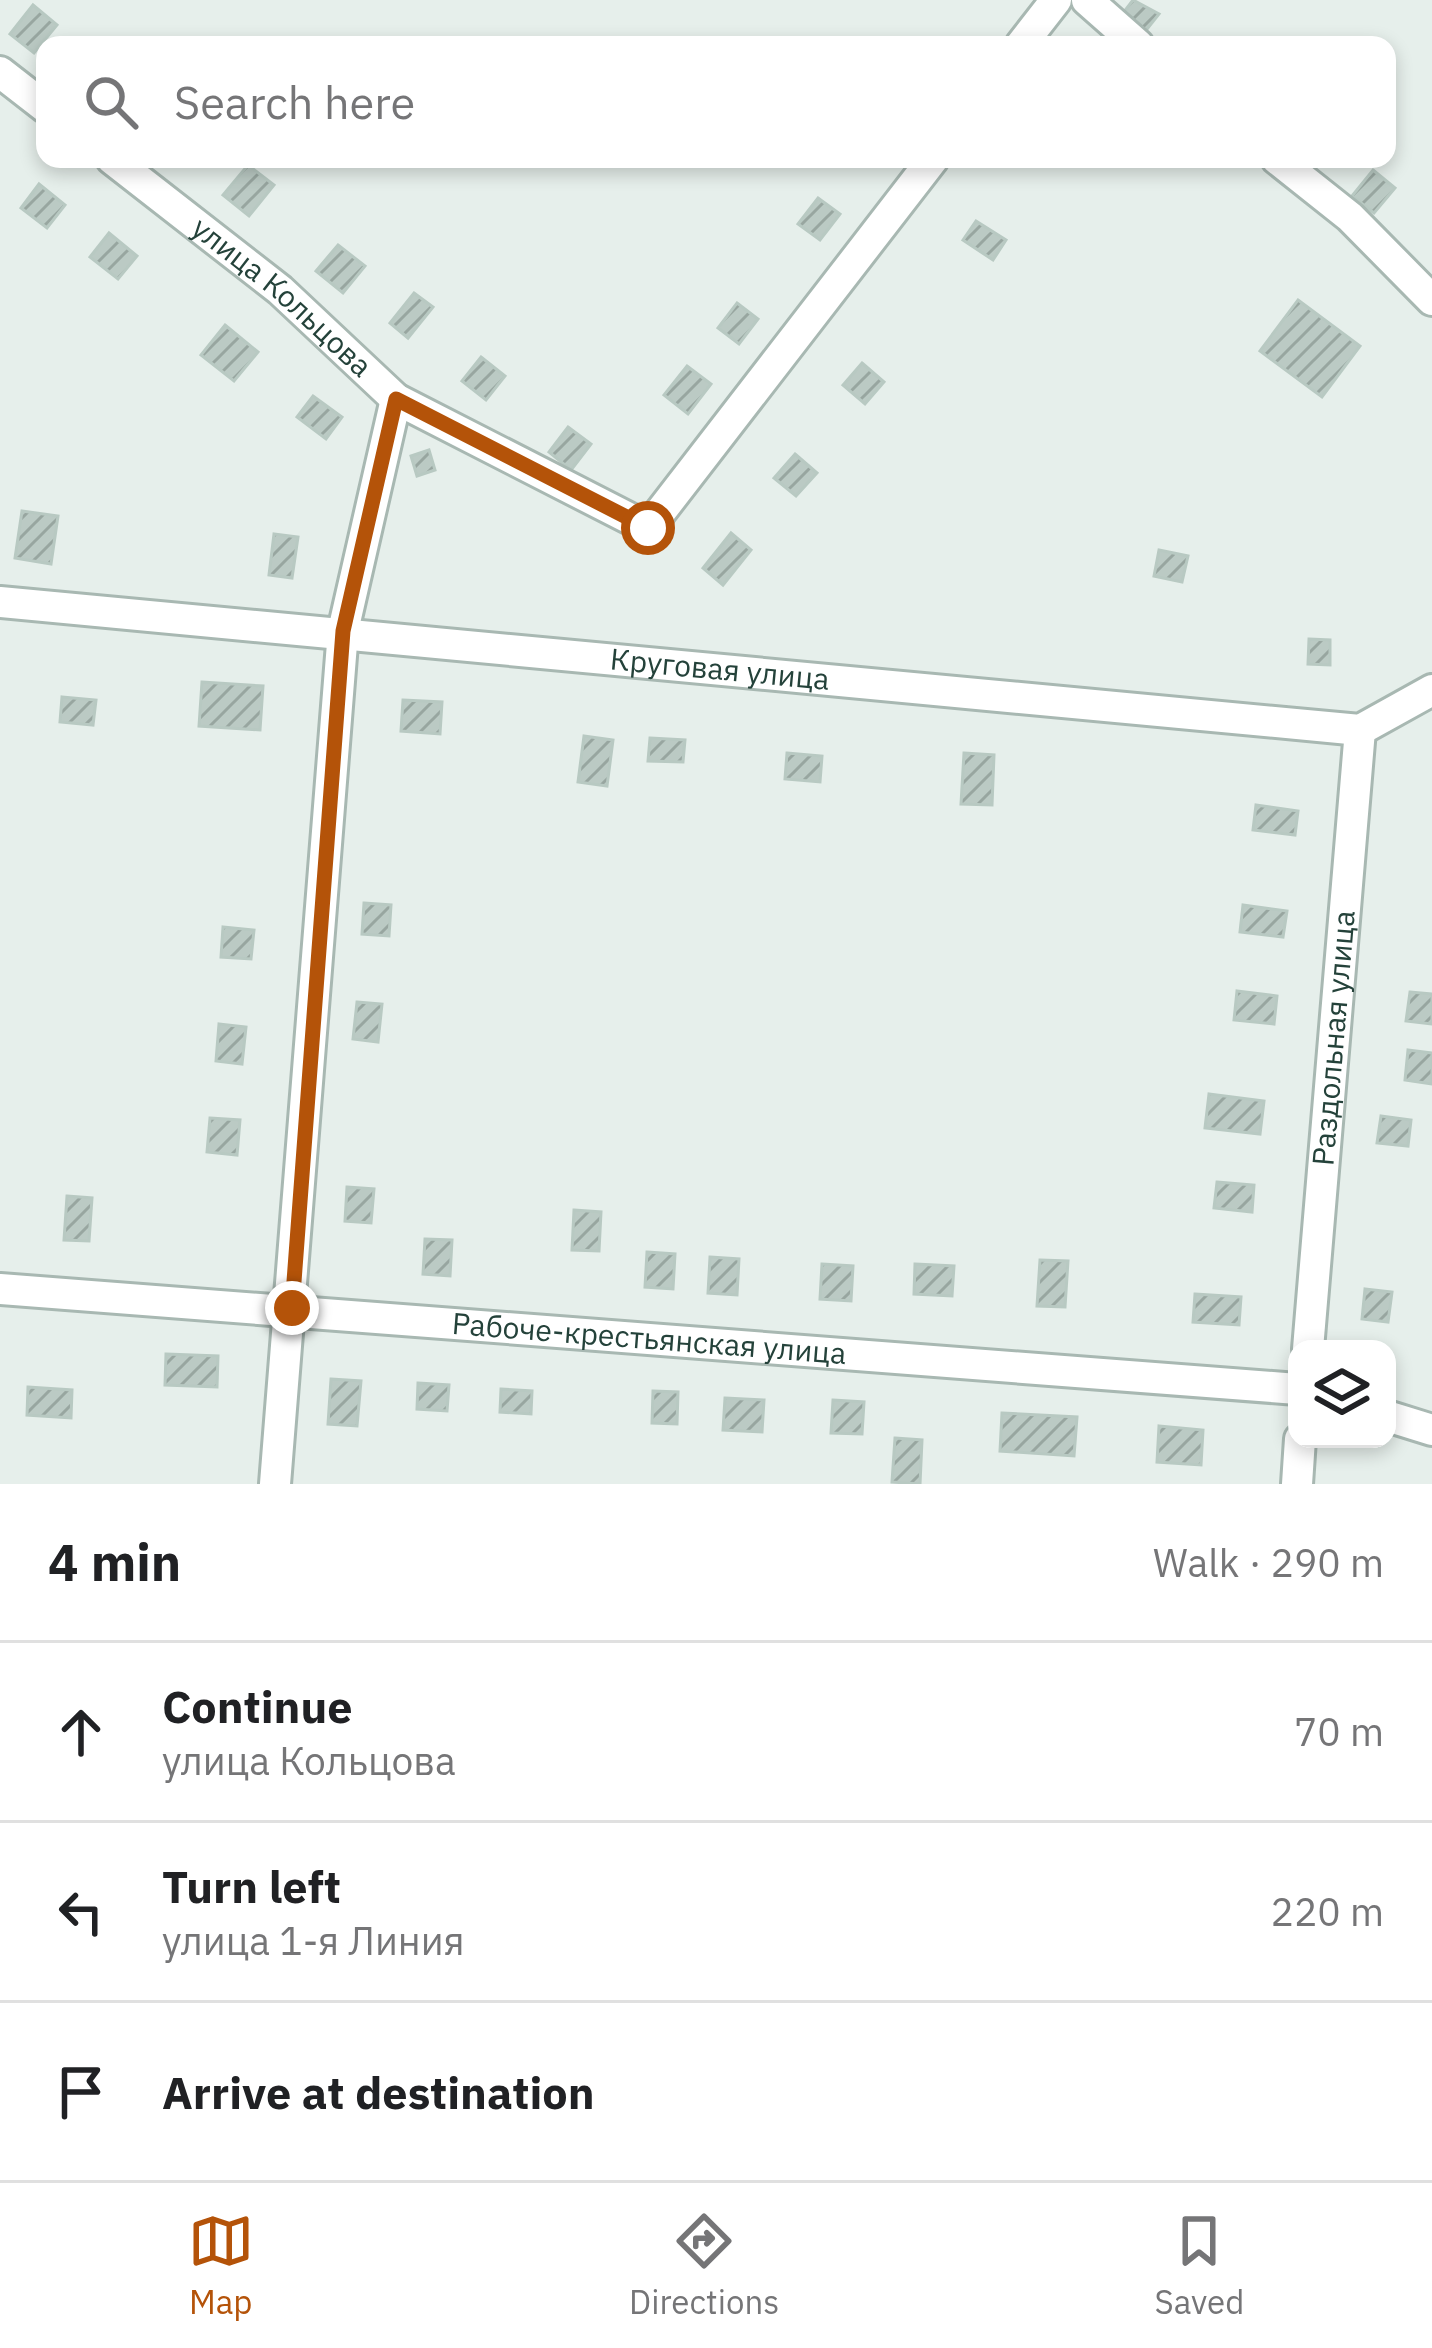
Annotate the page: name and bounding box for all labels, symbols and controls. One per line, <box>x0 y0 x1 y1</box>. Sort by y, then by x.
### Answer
search box <box>36 36 1396 168</box>
icon: search <box>78 69 144 135</box>
text: Search here <box>174 73 415 131</box>
street label: улица Кольцова <box>185 208 381 385</box>
route start <box>621 501 675 555</box>
street label: Круговая улица <box>608 639 831 698</box>
street label: Раздольная улица <box>1302 909 1363 1167</box>
route end <box>265 1281 319 1335</box>
street label: Рабоче-крестьянская улица <box>451 1303 848 1372</box>
map controls <box>1288 1340 1396 1448</box>
button: layers <box>1288 1340 1396 1448</box>
text: 4 min <box>48 1529 181 1595</box>
text: Walk · 290 m <box>1153 1537 1384 1588</box>
text: Continue <box>162 1677 353 1735</box>
icon: ahead <box>48 1699 114 1765</box>
text: 70 m <box>1294 1706 1384 1757</box>
text: улица Кольцова <box>162 1735 456 1786</box>
text: Turn left <box>162 1857 341 1915</box>
icon: left <box>48 1879 114 1945</box>
text: 220 m <box>1271 1886 1384 1937</box>
text: улица 1-я Линия <box>162 1915 465 1966</box>
icon: arrive <box>48 2059 114 2125</box>
text: Arrive at destination <box>162 2063 595 2121</box>
tab: Map <box>188 2208 254 2323</box>
tab: Directions <box>629 2208 779 2323</box>
tab: Saved <box>1155 2208 1244 2323</box>

